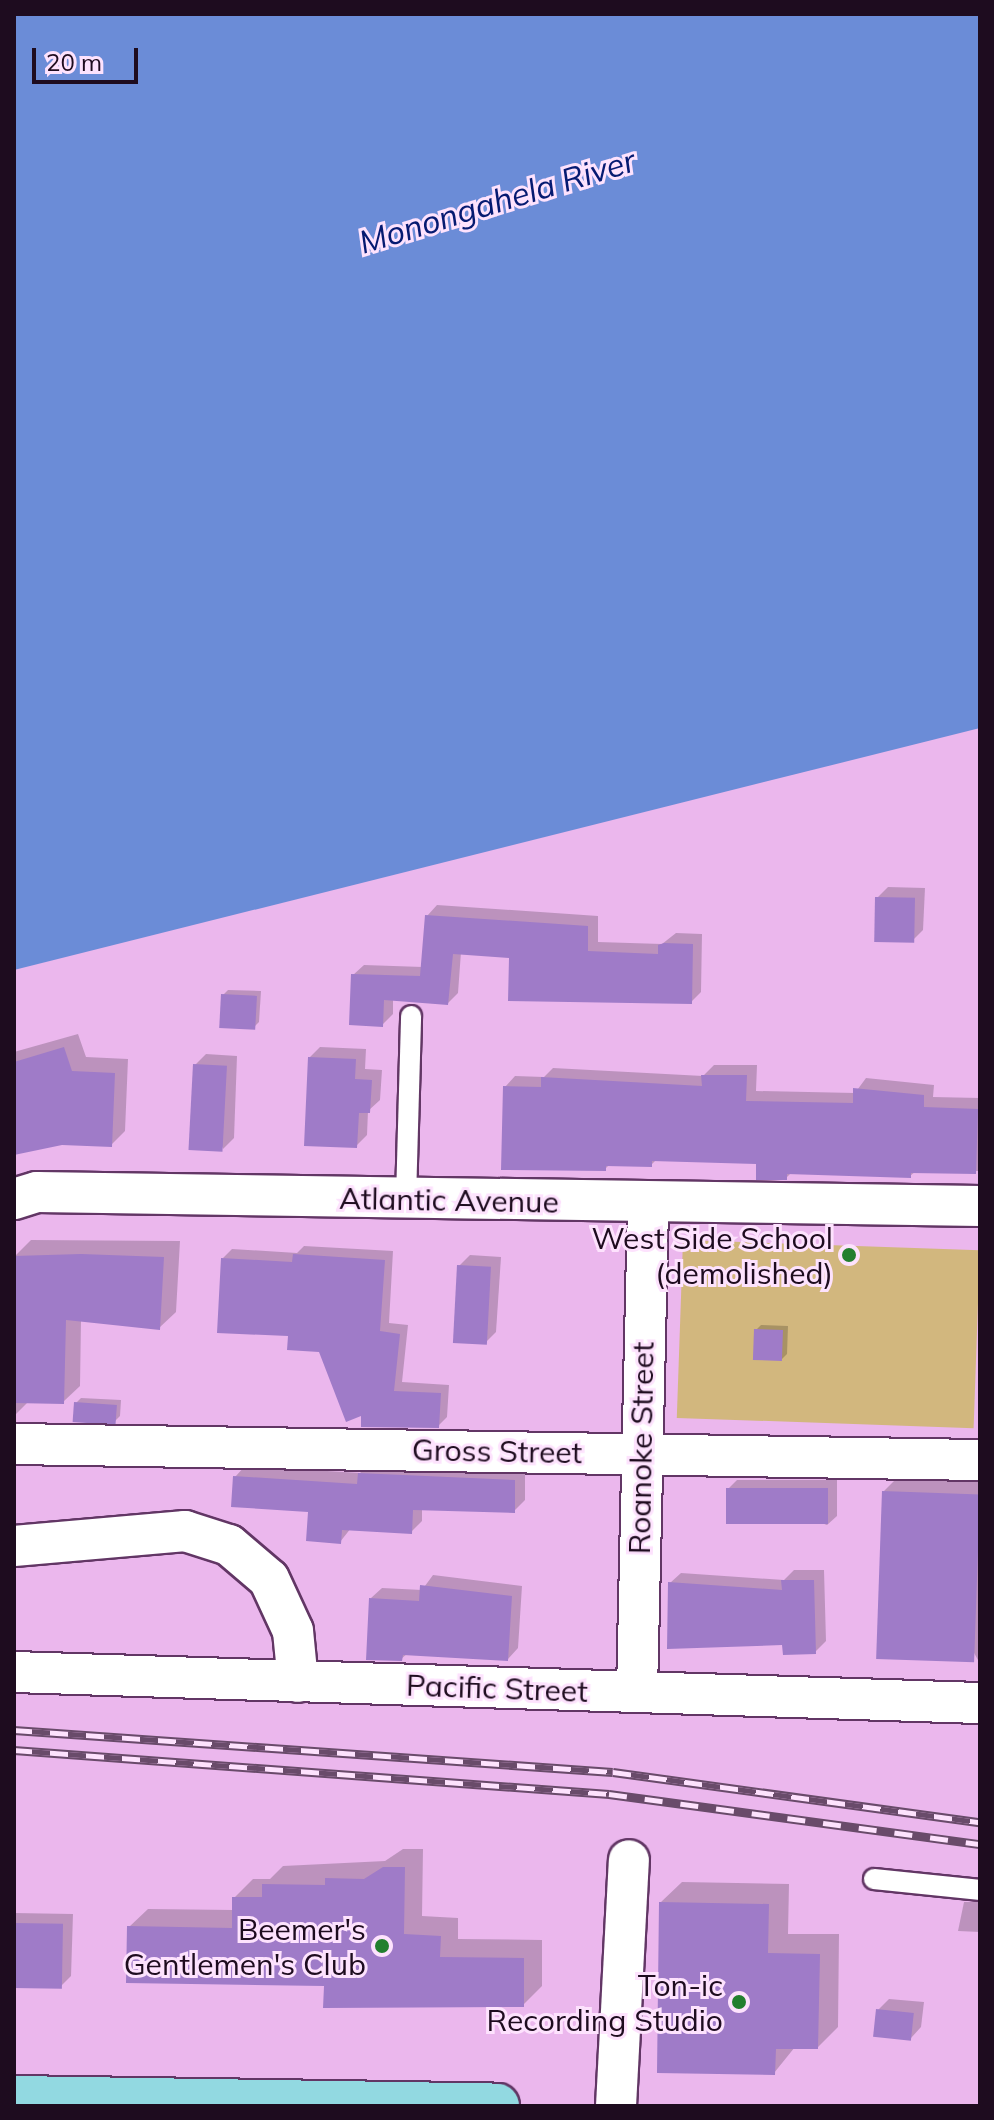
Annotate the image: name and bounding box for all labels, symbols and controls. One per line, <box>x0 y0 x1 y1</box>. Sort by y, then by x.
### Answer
scale bar <box>36 32 142 82</box>
text: 20 m <box>46 47 102 77</box>
water label: Monongahela River <box>354 141 640 261</box>
street label: Atlantic Avenue <box>339 1180 559 1220</box>
place label: West Side School (demolished) <box>592 1220 833 1290</box>
marker: West Side School (demolished) <box>840 1246 858 1264</box>
street label: Roanoke Street <box>621 1341 661 1555</box>
street label: Gross Street <box>412 1432 582 1470</box>
street label: Pacific Street <box>406 1667 588 1709</box>
place label: Beemer's Gentlemen's Club <box>124 1911 366 1982</box>
marker: Beemer's Gentlemen's Club <box>373 1937 391 1955</box>
place label: Ton-ic Recording Studio <box>487 1967 723 2038</box>
marker: Ton-ic Recording Studio <box>730 1993 748 2011</box>

